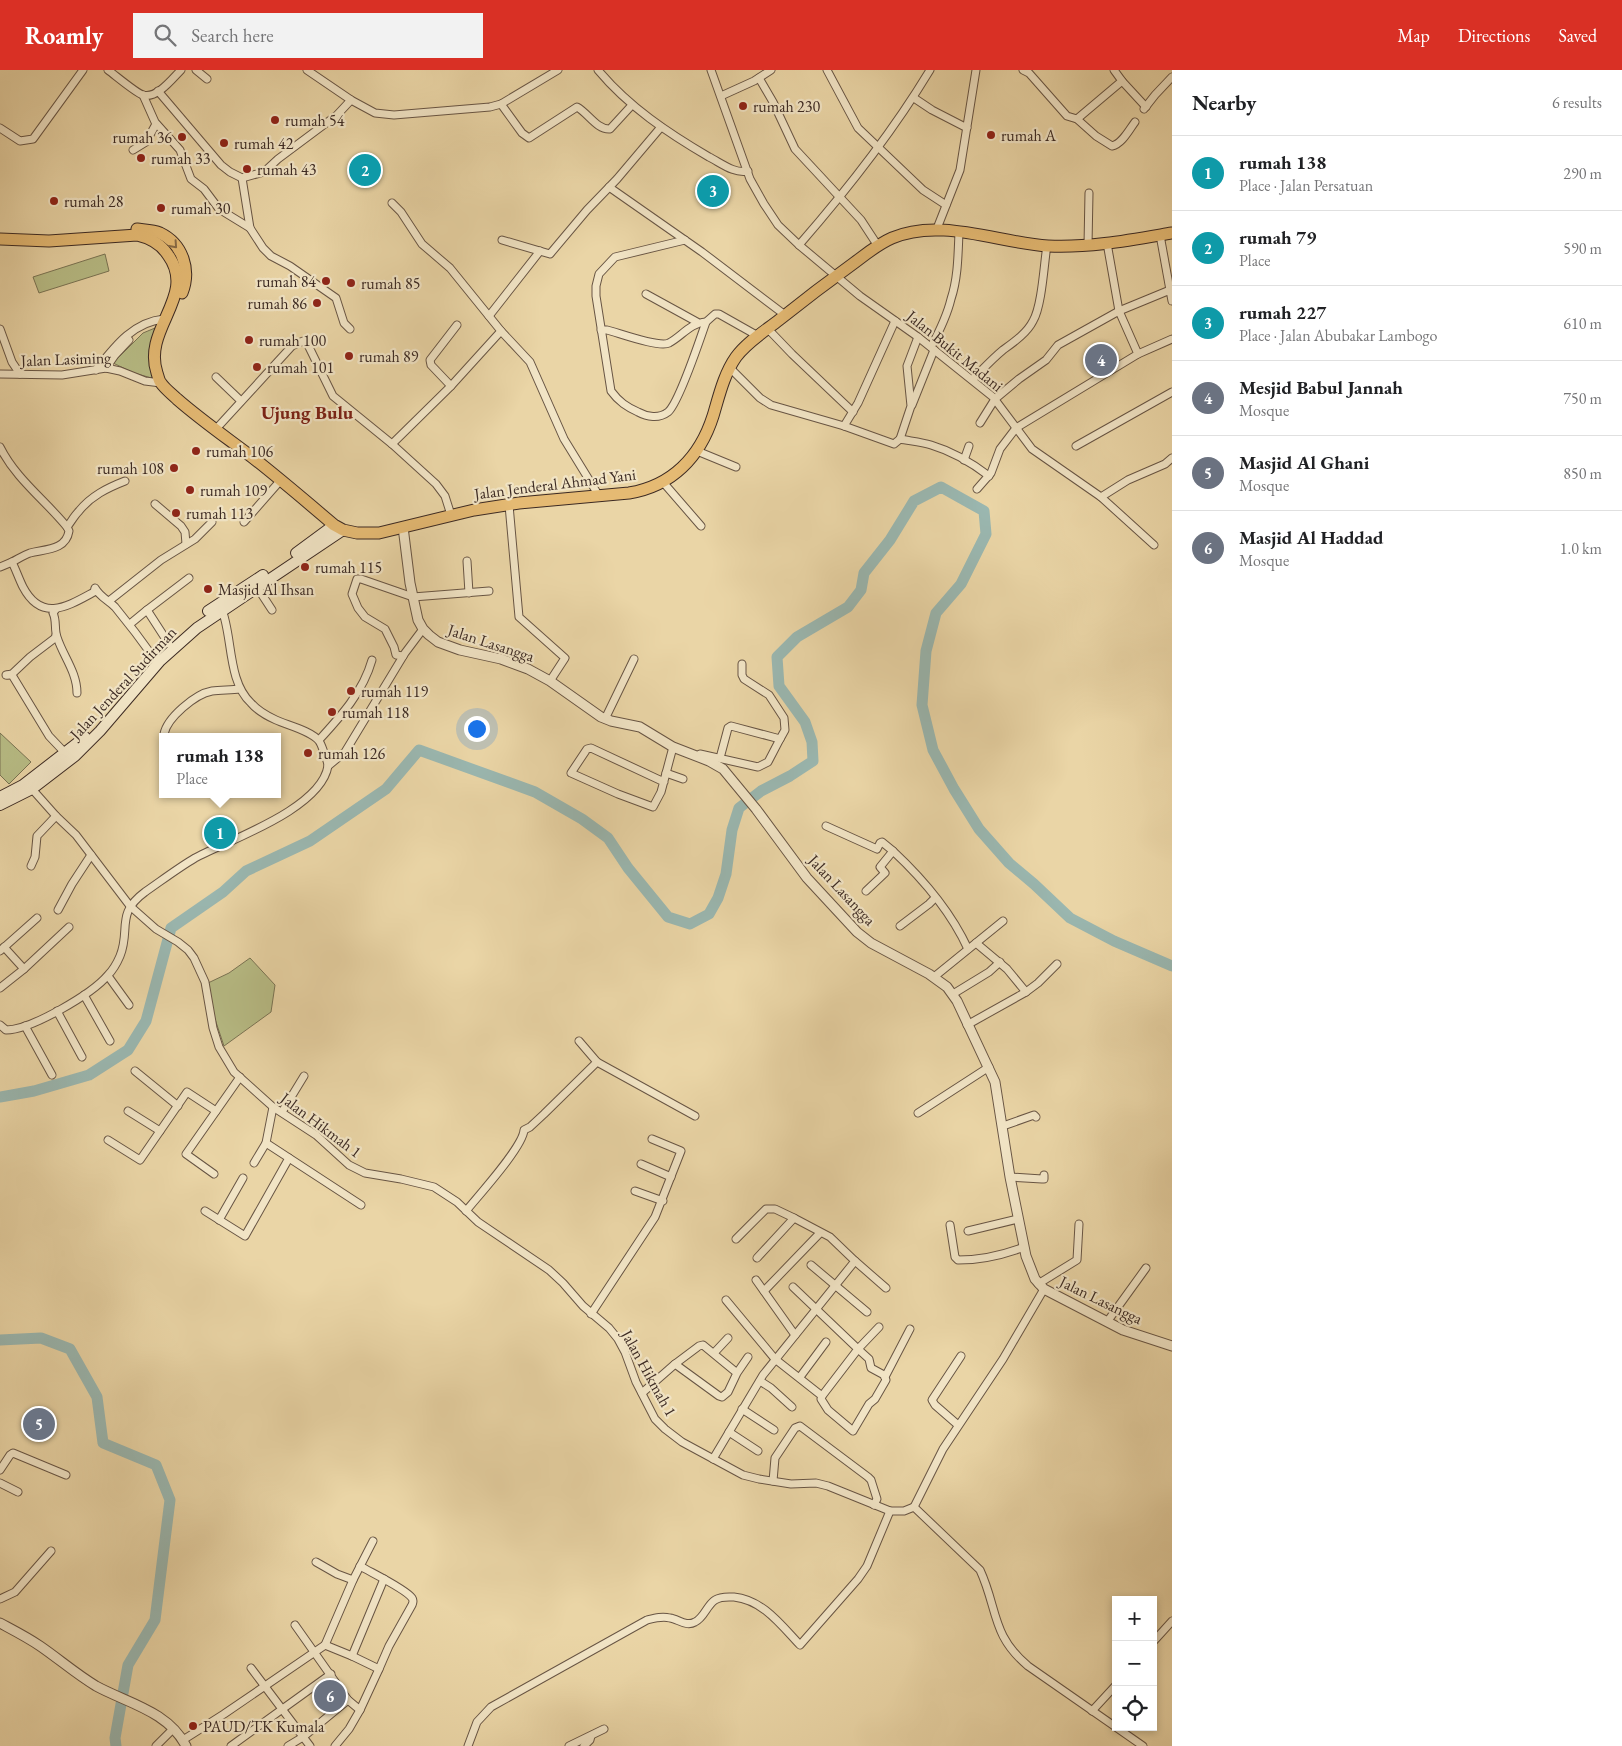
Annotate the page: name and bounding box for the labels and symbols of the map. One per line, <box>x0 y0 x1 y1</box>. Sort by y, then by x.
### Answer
place label: rumah 230 <box>753 96 820 117</box>
marker: rumah 230 <box>737 100 749 112</box>
place label: rumah 54 <box>285 110 345 131</box>
marker: rumah 54 <box>269 114 281 126</box>
place label: rumah A <box>1001 125 1057 146</box>
place label: rumah 36 <box>113 127 172 148</box>
marker: rumah A <box>985 129 997 141</box>
marker: rumah 36 <box>176 131 188 143</box>
place label: rumah 42 <box>234 133 294 154</box>
marker: rumah 42 <box>218 137 230 149</box>
place label: rumah 33 <box>151 148 211 169</box>
pin: 2 <box>349 151 381 189</box>
marker: rumah 33 <box>135 152 147 164</box>
place label: rumah 43 <box>257 159 317 180</box>
marker: rumah 43 <box>241 163 253 175</box>
pin: 3 <box>697 172 729 210</box>
place label: rumah 28 <box>64 191 124 212</box>
marker: rumah 28 <box>48 195 60 207</box>
place label: rumah 30 <box>171 198 231 219</box>
marker: rumah 30 <box>155 202 167 214</box>
one-way arrow <box>168 240 177 249</box>
place label: rumah 84 <box>257 271 316 292</box>
place label: rumah 85 <box>361 273 420 294</box>
marker: rumah 84 <box>320 275 332 287</box>
marker: rumah 85 <box>345 277 357 289</box>
place label: rumah 86 <box>248 293 307 314</box>
marker: rumah 86 <box>311 297 323 309</box>
street label: Jalan Bukit Madani <box>901 304 1008 396</box>
place label: rumah 100 <box>259 330 326 351</box>
marker: rumah 100 <box>243 334 255 346</box>
pin: 4 <box>1085 341 1117 379</box>
place label: rumah 89 <box>359 346 419 367</box>
street label: Jalan Lasiming <box>19 347 113 371</box>
marker: rumah 89 <box>343 350 355 362</box>
place label: rumah 101 <box>267 357 334 378</box>
marker: rumah 101 <box>251 361 263 373</box>
district label: Ujung Bulu <box>261 400 354 425</box>
place label: rumah 106 <box>206 441 273 462</box>
marker: rumah 106 <box>190 445 202 457</box>
place label: rumah 108 <box>97 458 164 479</box>
marker: rumah 108 <box>168 462 180 474</box>
street label: Jalan Jenderal Ahmad Yani <box>471 464 637 505</box>
place label: rumah 109 <box>200 480 267 501</box>
marker: rumah 109 <box>184 484 196 496</box>
place label: rumah 113 <box>186 503 253 524</box>
marker: rumah 113 <box>170 507 182 519</box>
place label: rumah 115 <box>315 557 382 578</box>
marker: rumah 115 <box>299 561 311 573</box>
place label: Masjid Al Ihsan <box>218 579 315 600</box>
marker: Masjid Al Ihsan <box>202 583 214 595</box>
street label: Jalan Lasangga <box>443 619 537 667</box>
street label: Jalan Jenderal Sudirman <box>64 622 181 746</box>
place label: rumah 119 <box>361 681 428 702</box>
marker: rumah 119 <box>345 685 357 697</box>
place label: rumah 118 <box>342 702 409 723</box>
marker: rumah 118 <box>326 706 338 718</box>
your location <box>464 716 490 742</box>
place label: rumah 126 <box>318 743 385 764</box>
marker: rumah 126 <box>302 747 314 759</box>
pin: 1 <box>204 814 236 852</box>
street label: Jalan Lasangga <box>802 849 881 930</box>
street label: Jalan Hikmah 1 <box>275 1087 366 1162</box>
street label: Jalan Lasangga <box>1054 1270 1146 1329</box>
street label: Jalan Hikmah 1 <box>616 1324 681 1420</box>
pin: 5 <box>23 1405 55 1443</box>
pin: 6 <box>314 1677 346 1715</box>
place label: PAUD/TK Kumala <box>203 1716 325 1737</box>
marker: PAUD/TK Kumala <box>187 1720 199 1732</box>

